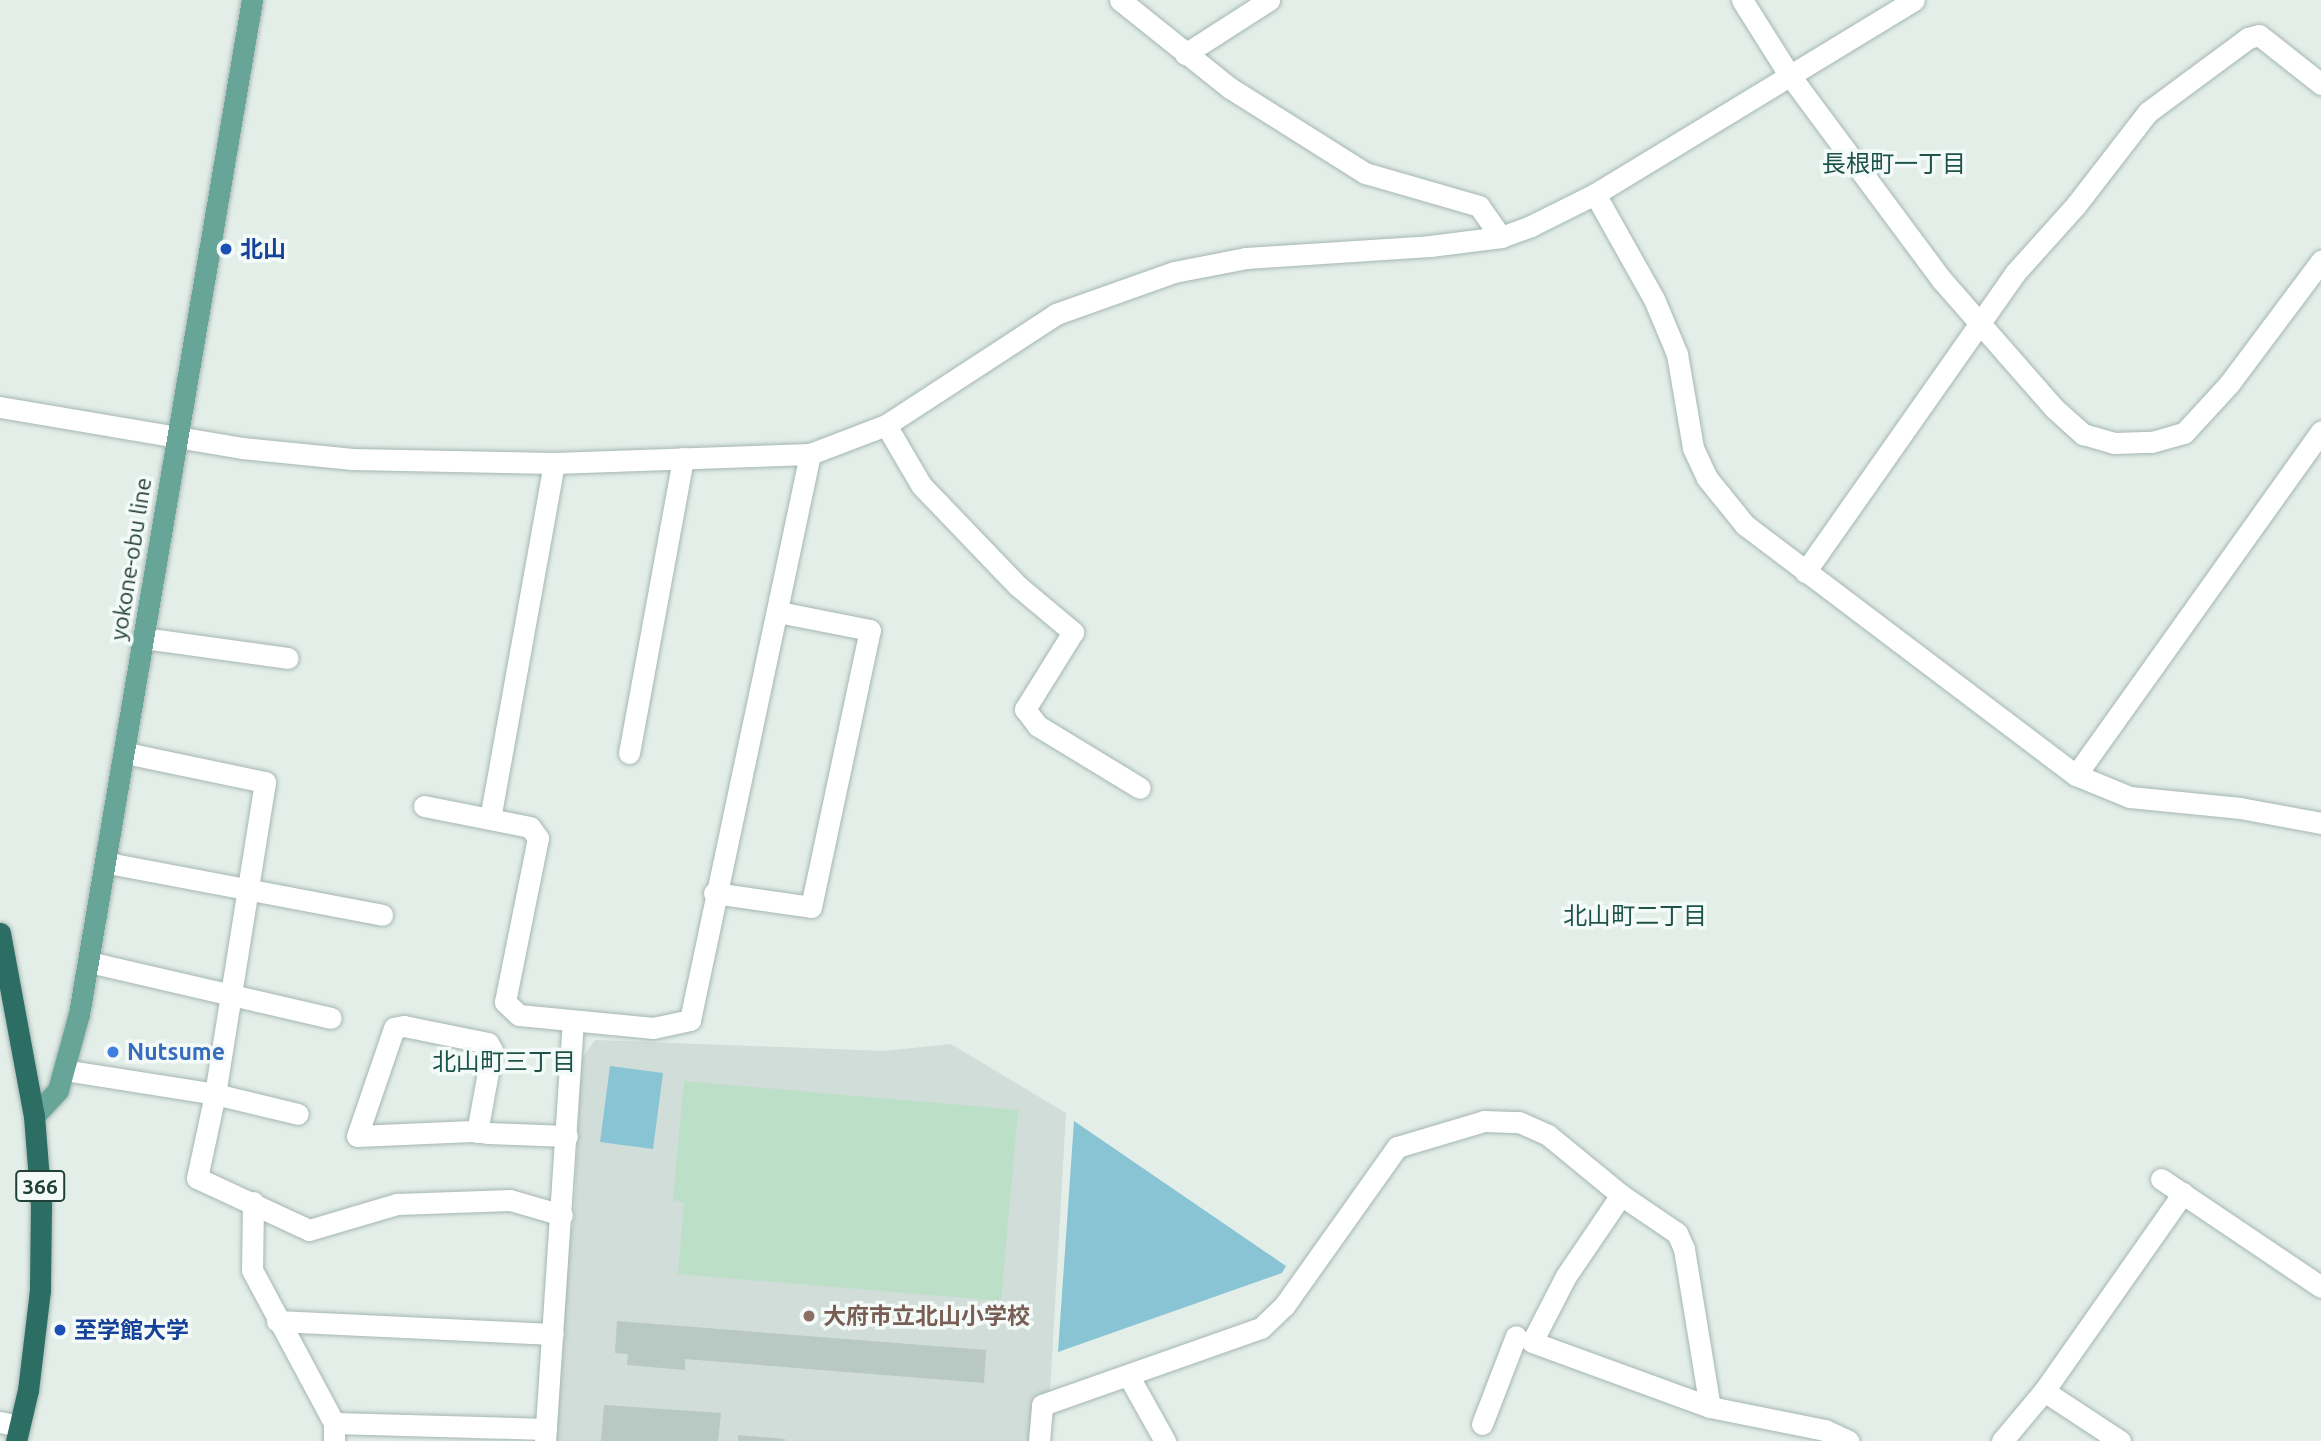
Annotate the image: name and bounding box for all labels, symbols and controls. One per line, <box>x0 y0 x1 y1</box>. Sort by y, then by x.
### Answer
district label: 長根町一丁目 <box>1822 150 1966 178</box>
place label: 北山 <box>240 235 286 263</box>
marker: 北山 <box>218 241 234 257</box>
street label: yokone-obu line <box>105 476 157 642</box>
district label: 北山町二丁目 <box>1563 902 1707 930</box>
place label: Nutsume <box>127 1038 225 1066</box>
marker: Nutsume <box>105 1044 121 1060</box>
district label: 北山町三丁目 <box>432 1048 576 1076</box>
road number: 366 <box>14 1168 66 1204</box>
place label: 大府市立北山小学校 <box>823 1302 1030 1330</box>
marker: 大府市立北山小学校 <box>801 1308 817 1324</box>
place label: 至学館大学 <box>74 1316 189 1344</box>
marker: 至学館大学 <box>52 1322 68 1338</box>

